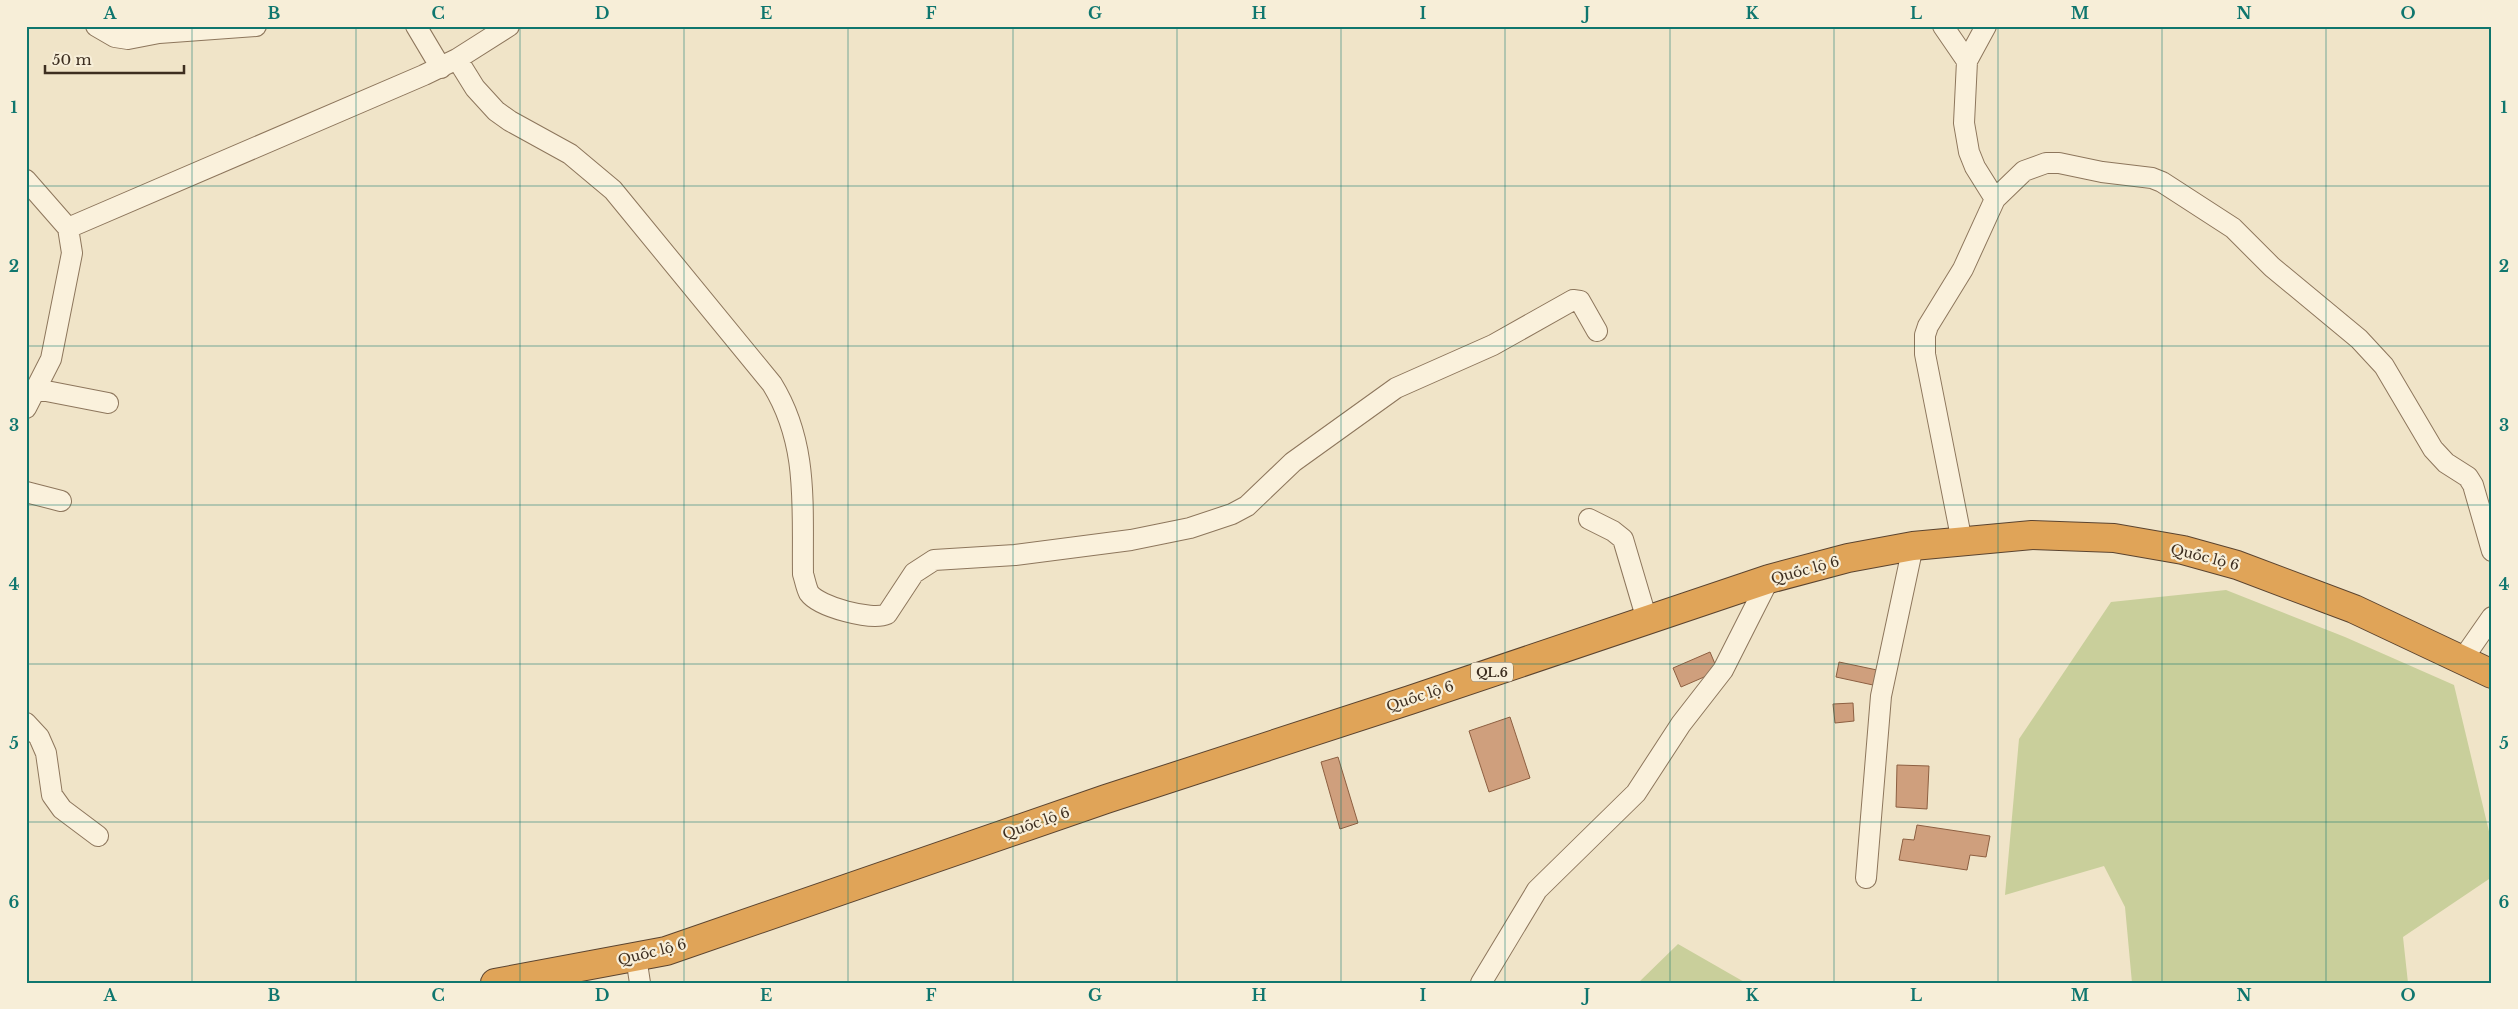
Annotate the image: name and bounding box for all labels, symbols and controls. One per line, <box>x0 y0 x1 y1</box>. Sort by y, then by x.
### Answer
text: A <box>103 3 118 23</box>
text: B <box>268 3 281 23</box>
text: C <box>431 3 445 23</box>
text: D <box>595 3 609 23</box>
text: E <box>760 3 772 23</box>
text: F <box>925 3 937 23</box>
text: G <box>1088 3 1102 23</box>
text: H <box>1251 3 1267 23</box>
text: I <box>1420 3 1427 23</box>
text: J <box>1581 3 1590 23</box>
text: K <box>1745 3 1759 23</box>
text: L <box>1910 3 1922 23</box>
text: M <box>2071 3 2089 23</box>
text: N <box>2236 3 2252 23</box>
text: O <box>2400 3 2416 23</box>
scale bar <box>45 42 184 74</box>
text: 50 m <box>52 50 92 69</box>
text: 1 <box>11 97 18 117</box>
text: 1 <box>2501 97 2508 117</box>
text: 2 <box>9 256 19 276</box>
text: 2 <box>2499 256 2509 276</box>
text: 3 <box>9 415 19 435</box>
text: 3 <box>2499 415 2509 435</box>
street label: Quốc lộ 6 <box>2169 540 2241 574</box>
street label: Quốc lộ 6 <box>1769 552 1841 588</box>
text: 4 <box>9 574 19 594</box>
text: 4 <box>2499 574 2509 594</box>
road number: QL.6 <box>1471 662 1513 682</box>
street label: Quốc lộ 6 <box>1384 677 1456 715</box>
text: 5 <box>9 733 19 753</box>
text: 5 <box>2499 733 2509 753</box>
street label: Quốc lộ 6 <box>1000 803 1072 843</box>
text: 6 <box>9 892 20 912</box>
text: 6 <box>2499 892 2510 912</box>
street label: Quốc lộ 6 <box>616 935 688 969</box>
text: A <box>103 985 118 1005</box>
text: B <box>268 985 281 1005</box>
text: C <box>431 985 445 1005</box>
text: D <box>595 985 609 1005</box>
text: E <box>760 985 772 1005</box>
text: F <box>925 985 937 1005</box>
text: G <box>1088 985 1102 1005</box>
text: H <box>1251 985 1267 1005</box>
text: I <box>1420 985 1427 1005</box>
text: J <box>1581 985 1590 1005</box>
text: K <box>1745 985 1759 1005</box>
text: L <box>1910 985 1922 1005</box>
text: M <box>2071 985 2089 1005</box>
text: N <box>2236 985 2252 1005</box>
text: O <box>2400 985 2416 1005</box>

